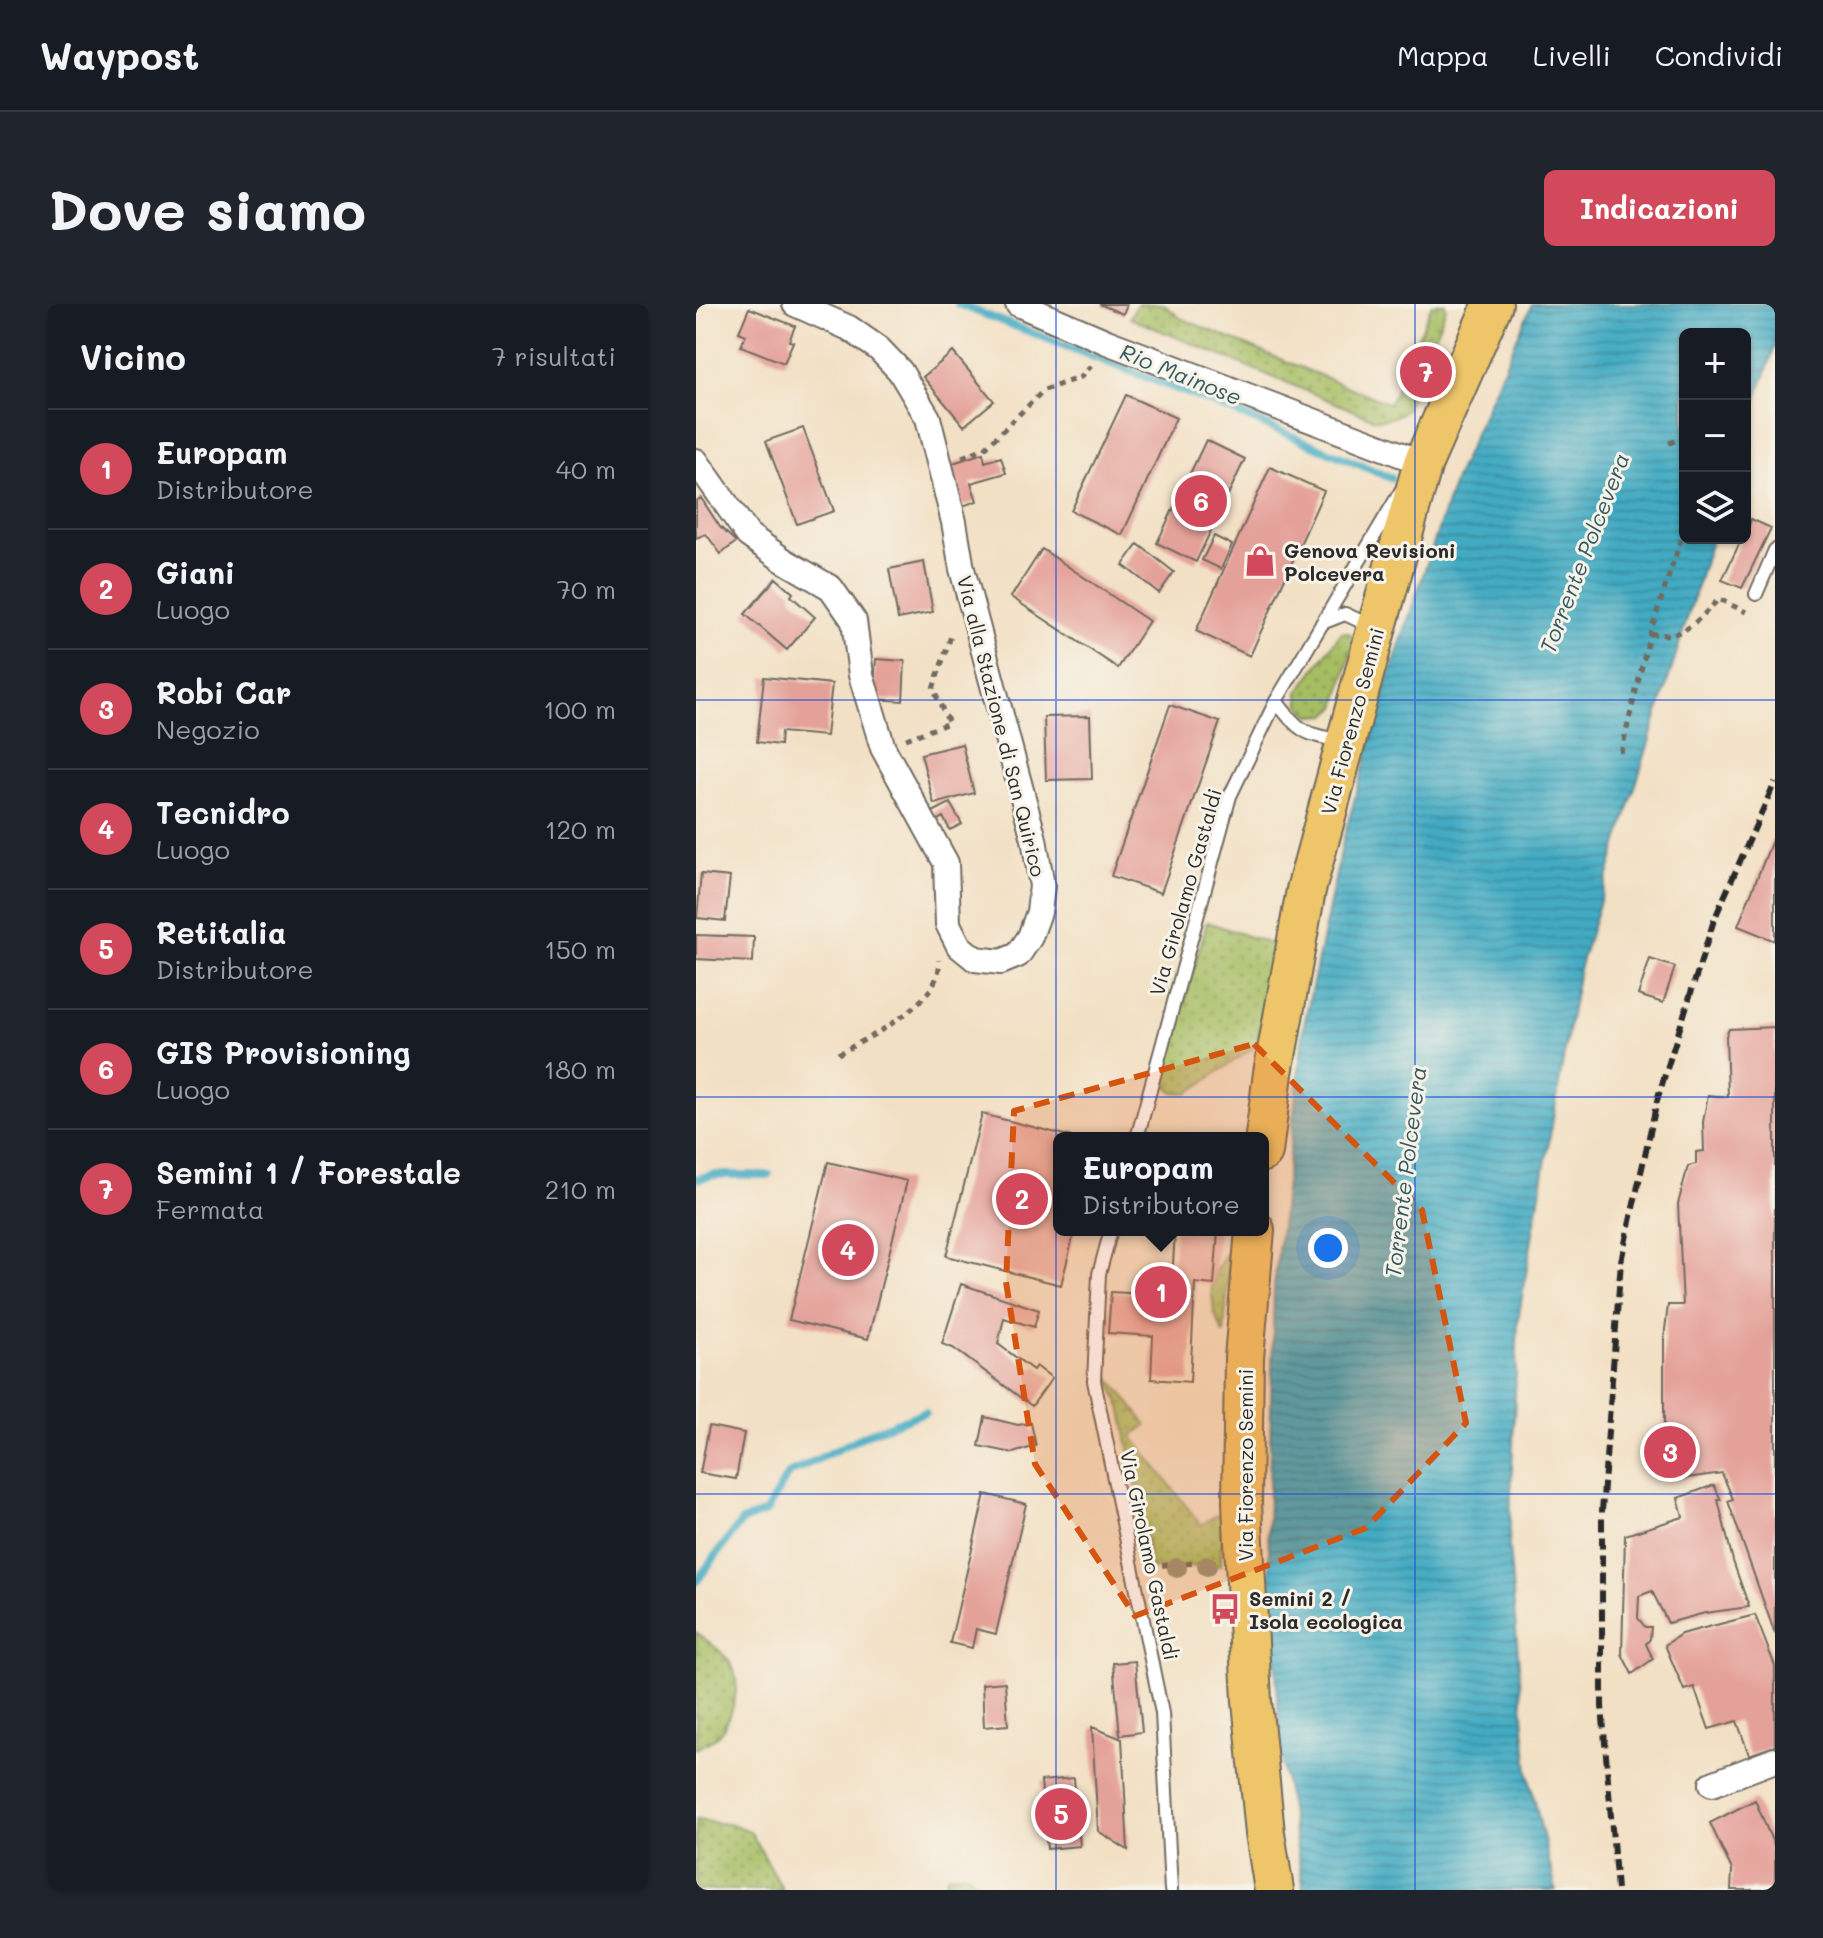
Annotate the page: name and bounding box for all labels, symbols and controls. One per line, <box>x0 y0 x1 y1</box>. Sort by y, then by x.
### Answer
text: Waypost <box>40 30 199 80</box>
text: Mappa <box>1397 37 1489 73</box>
text: Livelli <box>1533 37 1611 73</box>
text: Condividi <box>1655 37 1783 73</box>
button: Indicazioni <box>1544 170 1775 246</box>
text: Dove siamo <box>48 172 366 245</box>
map controls <box>1679 328 1751 544</box>
button: + <box>1679 328 1751 400</box>
text: Vicino <box>80 334 186 379</box>
water label: Rio Mainose <box>1116 336 1246 412</box>
text: 7 risultati <box>492 339 616 373</box>
pin: 7 <box>1400 342 1452 402</box>
button: − <box>1679 400 1751 472</box>
text: Europam <box>156 432 287 472</box>
water label: Torrente Polcevera <box>1532 449 1636 657</box>
text: 1 <box>100 452 112 486</box>
text: 40 m <box>556 452 616 486</box>
pin: 6 <box>1175 471 1227 531</box>
text: Distributore <box>156 472 314 506</box>
button: layers <box>1679 472 1751 544</box>
place label: Genova Revisioni Polcevera <box>1284 537 1456 586</box>
shop icon: Genova Revisioni Polcevera <box>1243 544 1277 578</box>
text: Giani <box>156 552 235 592</box>
text: 2 <box>99 572 113 606</box>
text: 70 m <box>556 572 616 606</box>
street label: Via alla Stazione di San Quirico <box>952 573 1052 879</box>
text: Luogo <box>156 592 230 626</box>
street label: Via Fiorenzo Semini <box>1314 625 1390 817</box>
text: Robi Car <box>156 672 291 712</box>
text: 3 <box>98 692 114 726</box>
text: 100 m <box>543 692 616 726</box>
text: Negozio <box>156 712 260 746</box>
street label: Via Girolamo Gastaldi <box>1143 785 1227 999</box>
text: Tecnidro <box>156 792 290 832</box>
text: 4 <box>98 812 114 846</box>
text: 120 m <box>545 812 616 846</box>
text: Luogo <box>156 832 230 866</box>
text: Retitalia <box>156 912 287 952</box>
text: 5 <box>98 932 114 966</box>
text: 150 m <box>544 932 616 966</box>
text: Distributore <box>156 952 314 986</box>
text: GIS Provisioning <box>156 1032 411 1072</box>
text: 6 <box>98 1052 114 1086</box>
text: 180 m <box>544 1052 616 1086</box>
water label: Torrente Polcevera <box>1378 1065 1432 1279</box>
text: Luogo <box>156 1072 230 1106</box>
popup <box>1053 1132 1269 1236</box>
text: Europam <box>1082 1147 1214 1187</box>
text: Semini 1 / Forestale <box>156 1152 461 1192</box>
pin: 2 <box>996 1169 1048 1229</box>
text: 7 <box>99 1172 113 1206</box>
text: 210 m <box>545 1172 616 1206</box>
text: Distributore <box>1082 1187 1240 1221</box>
text: Fermata <box>156 1192 264 1226</box>
pin: 4 <box>822 1220 874 1280</box>
your location <box>1308 1228 1348 1268</box>
pin: 1 <box>1135 1262 1187 1322</box>
street label: Via Fiorenzo Semini <box>1232 1369 1258 1561</box>
pin: 3 <box>1644 1422 1696 1482</box>
street label: Via Girolamo Gastaldi <box>1115 1447 1185 1663</box>
place label: Semini 2 / Isola ecologica <box>1249 1585 1403 1634</box>
bus stop icon: Semini 2 / Isola ecologica <box>1208 1592 1242 1626</box>
pin: 5 <box>1035 1784 1087 1844</box>

